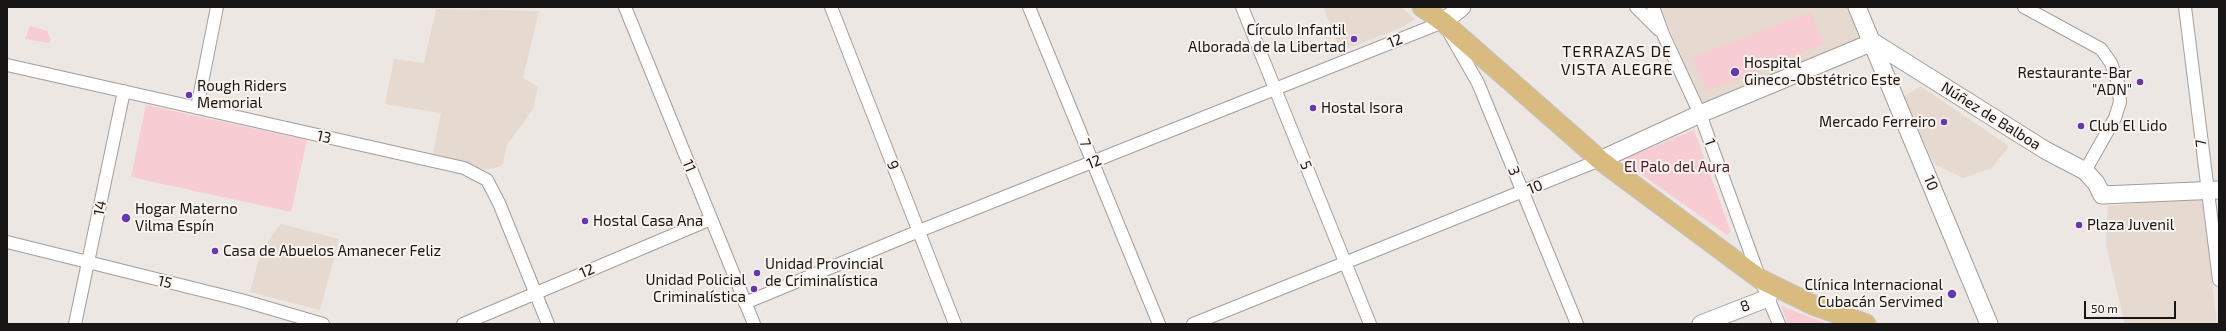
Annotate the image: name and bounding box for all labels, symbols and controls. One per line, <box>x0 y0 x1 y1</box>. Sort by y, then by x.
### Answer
place label: Círculo Infantil Alborada de la Libertad <box>1188 21 1346 56</box>
street label: 12 <box>1385 30 1405 52</box>
marker: Círculo Infantil Alborada de la Libertad <box>1349 34 1359 44</box>
district label: TERRAZAS DE VISTA ALEGRE <box>1561 42 1673 80</box>
place label: Hospital Gineco-Obstétrico Este <box>1744 54 1901 89</box>
place label: Restaurante-Bar "ADN" <box>2018 64 2132 99</box>
marker: Hospital Gineco-Obstétrico Este <box>1729 66 1741 78</box>
place label: Rough Riders Memorial <box>197 77 287 112</box>
marker: Restaurante-Bar "ADN" <box>2135 77 2145 87</box>
street label: Núñez de Balboa <box>1938 78 2044 154</box>
marker: Rough Riders Memorial <box>184 90 194 100</box>
place label: Hostal Isora <box>1321 99 1403 117</box>
marker: Hostal Isora <box>1308 103 1318 113</box>
place label: Mercado Ferreiro <box>1819 113 1936 131</box>
marker: Mercado Ferreiro <box>1939 117 1949 127</box>
place label: Club El Lido <box>2089 117 2167 135</box>
marker: Club El Lido <box>2076 121 2086 131</box>
street label: 13 <box>315 127 333 147</box>
street label: 7 <box>1075 136 1095 150</box>
street label: 1 <box>1701 136 1719 148</box>
street label: 7 <box>2192 138 2210 148</box>
street label: 12 <box>1084 151 1104 173</box>
street label: 11 <box>678 157 700 175</box>
street label: 9 <box>883 158 903 172</box>
street label: 5 <box>1296 158 1316 172</box>
park label: El Palo del Aura <box>1624 158 1730 176</box>
street label: 3 <box>1504 164 1524 178</box>
street label: 10 <box>1920 173 1942 193</box>
street label: 10 <box>1525 176 1545 198</box>
street label: 14 <box>90 199 110 217</box>
place label: Hogar Materno Vilma Espín <box>135 200 238 235</box>
marker: Hogar Materno Vilma Espín <box>120 212 132 224</box>
place label: Hostal Casa Ana <box>593 212 703 230</box>
marker: Hostal Casa Ana <box>580 216 590 226</box>
place label: Plaza Juvenil <box>2087 216 2174 234</box>
marker: Plaza Juvenil <box>2074 220 2084 230</box>
place label: Casa de Abuelos Amanecer Feliz <box>223 242 441 260</box>
marker: Casa de Abuelos Amanecer Feliz <box>210 246 220 256</box>
place label: Unidad Provincial de Criminalística <box>765 255 883 290</box>
street label: 12 <box>577 260 597 282</box>
marker: Unidad Provincial de Criminalística <box>752 268 762 278</box>
place label: Unidad Policial Criminalística <box>646 271 746 306</box>
street label: 15 <box>156 272 174 292</box>
place label: Clínica Internacional Cubacán Servimed <box>1805 276 1943 311</box>
marker: Unidad Policial Criminalística <box>749 284 759 294</box>
marker: Clínica Internacional Cubacán Servimed <box>1946 288 1958 300</box>
scale bar <box>2086 293 2178 319</box>
street label: 8 <box>1738 296 1752 316</box>
text: 50 m <box>2091 301 2118 315</box>

